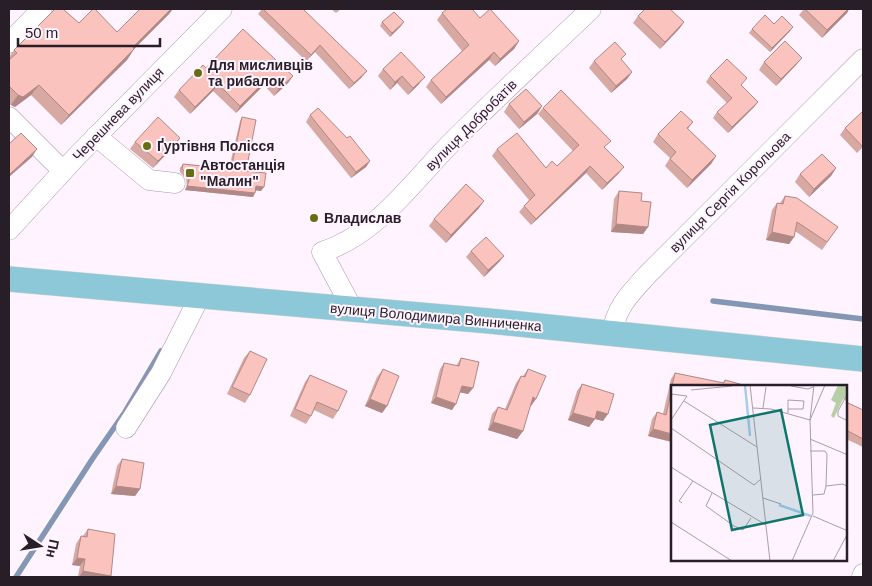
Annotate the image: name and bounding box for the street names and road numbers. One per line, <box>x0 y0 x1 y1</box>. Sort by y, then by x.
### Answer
street label: Черешнева вулиця <box>69 64 167 164</box>
street label: вулиця Добробатів <box>422 76 520 174</box>
street label: вулиця Сергія Корольова <box>666 128 794 256</box>
street label: вулиця Володимира Винниченка <box>330 300 543 334</box>

